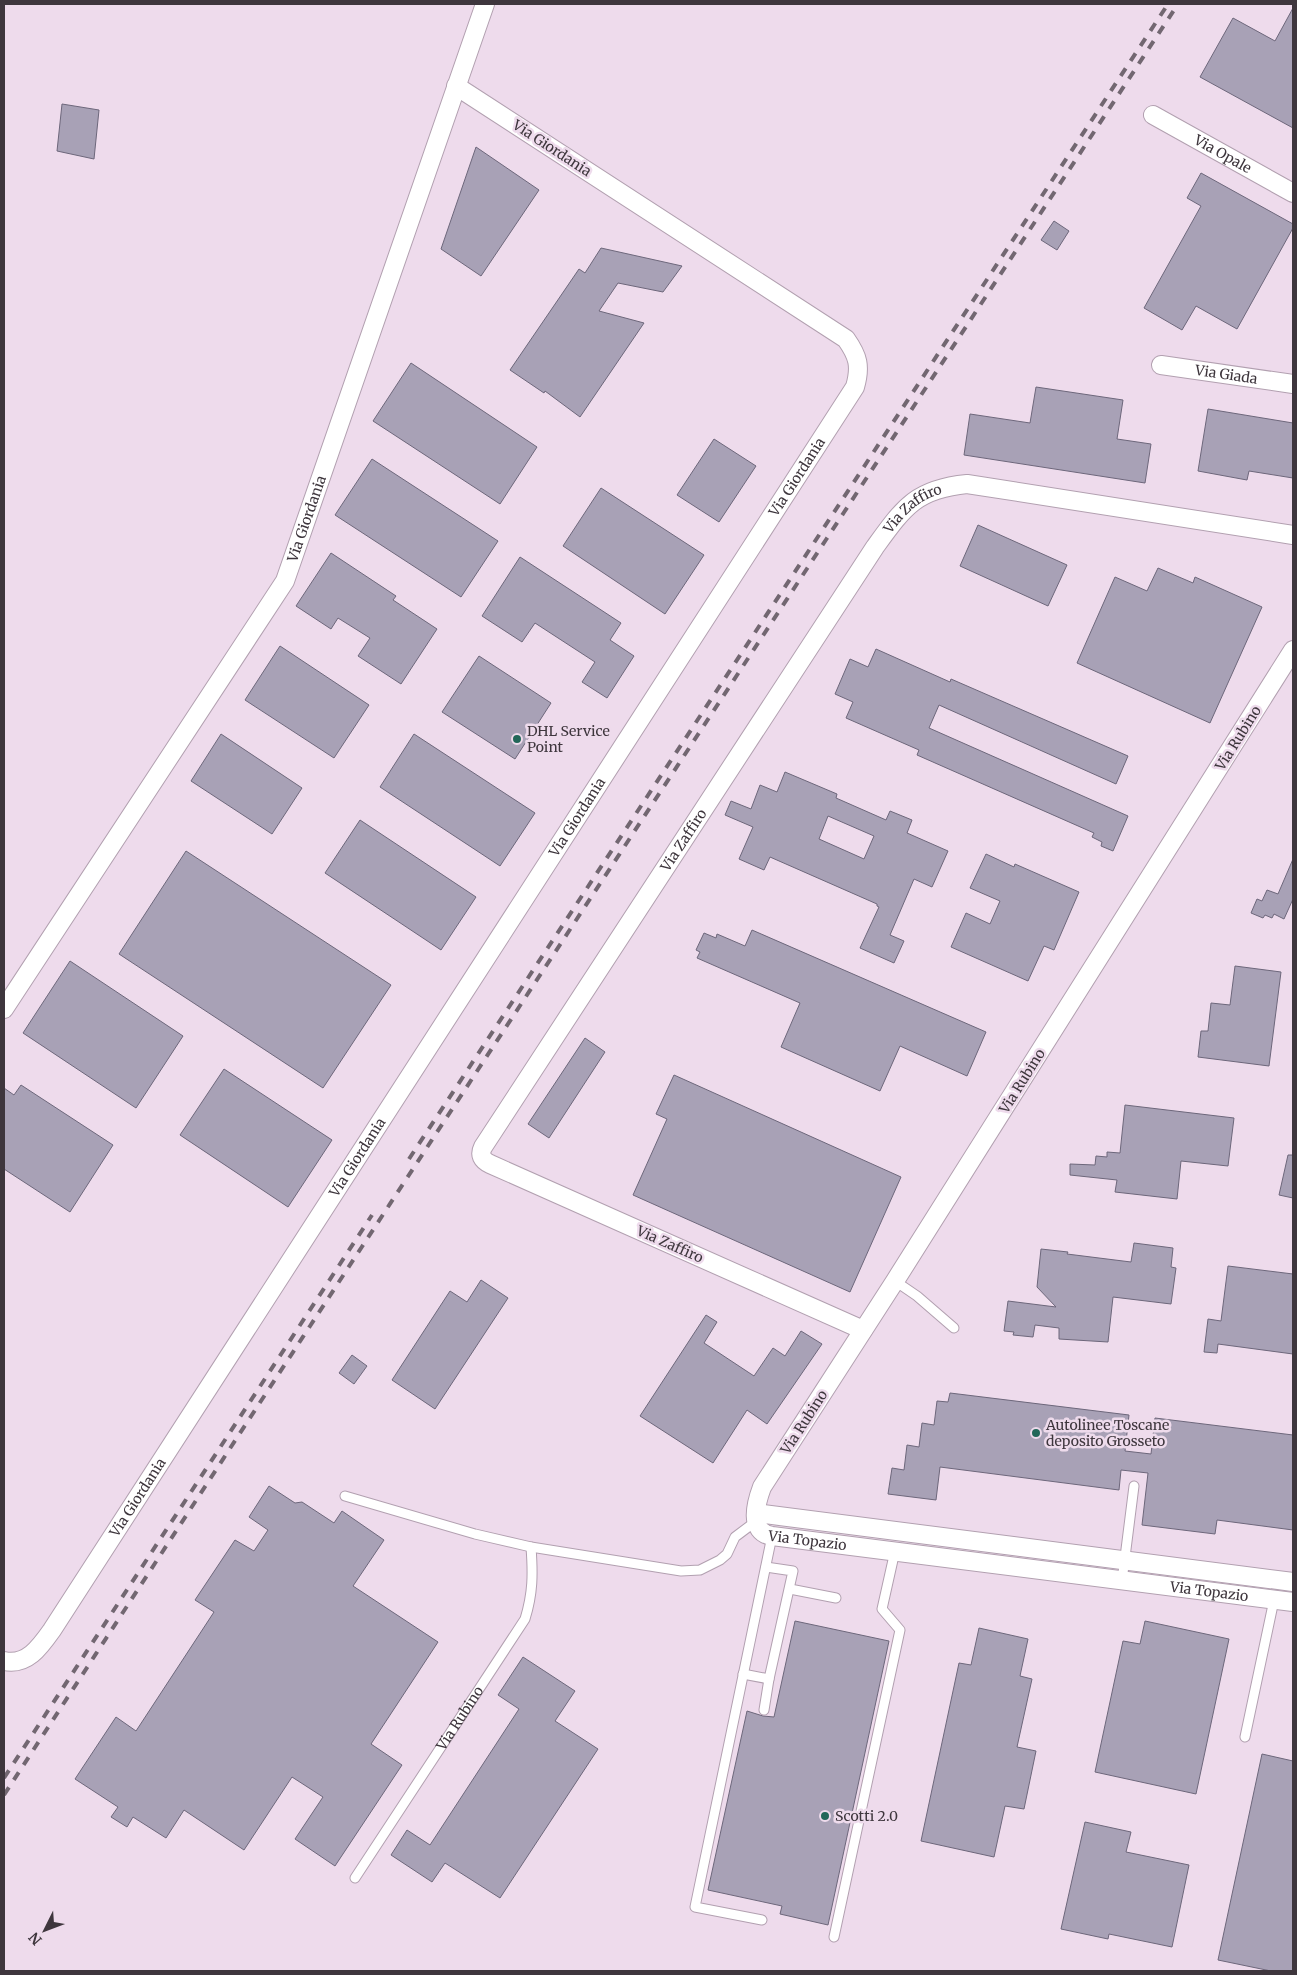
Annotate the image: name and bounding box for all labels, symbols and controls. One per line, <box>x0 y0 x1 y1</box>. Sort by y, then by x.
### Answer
street label: Via Giordania <box>508 115 595 180</box>
street label: Via Opale <box>1190 130 1255 177</box>
street label: Via Giada <box>1193 361 1259 388</box>
street label: Via Giordania <box>764 434 829 521</box>
street label: Via Giordania <box>283 472 330 565</box>
street label: Via Zaffiro <box>879 480 944 537</box>
street label: Via Rubino <box>1211 702 1265 775</box>
place label: DHL Service Point <box>527 722 610 756</box>
marker: DHL Service Point <box>511 733 523 745</box>
street label: Via Giordania <box>545 774 610 861</box>
street label: Via Zaffiro <box>656 805 710 876</box>
street label: Via Rubino <box>995 1045 1049 1118</box>
street label: Via Giordania <box>325 1114 390 1201</box>
street label: Via Zaffiro <box>633 1221 706 1267</box>
street label: Via Rubino <box>776 1387 831 1458</box>
place label: Autolinee Toscane deposito Grosseto <box>1045 1416 1169 1450</box>
marker: Autolinee Toscane deposito Grosseto <box>1030 1427 1042 1439</box>
street label: Via Giordania <box>105 1454 170 1541</box>
street label: Via Topazio <box>766 1526 848 1554</box>
street label: Via Topazio <box>1168 1577 1249 1605</box>
street label: Via Rubino <box>432 1683 487 1755</box>
place label: Scotti 2.0 <box>835 1807 898 1825</box>
marker: Scotti 2.0 <box>819 1810 831 1822</box>
north arrow <box>20 1905 70 1955</box>
text: N <box>25 1929 46 1949</box>

